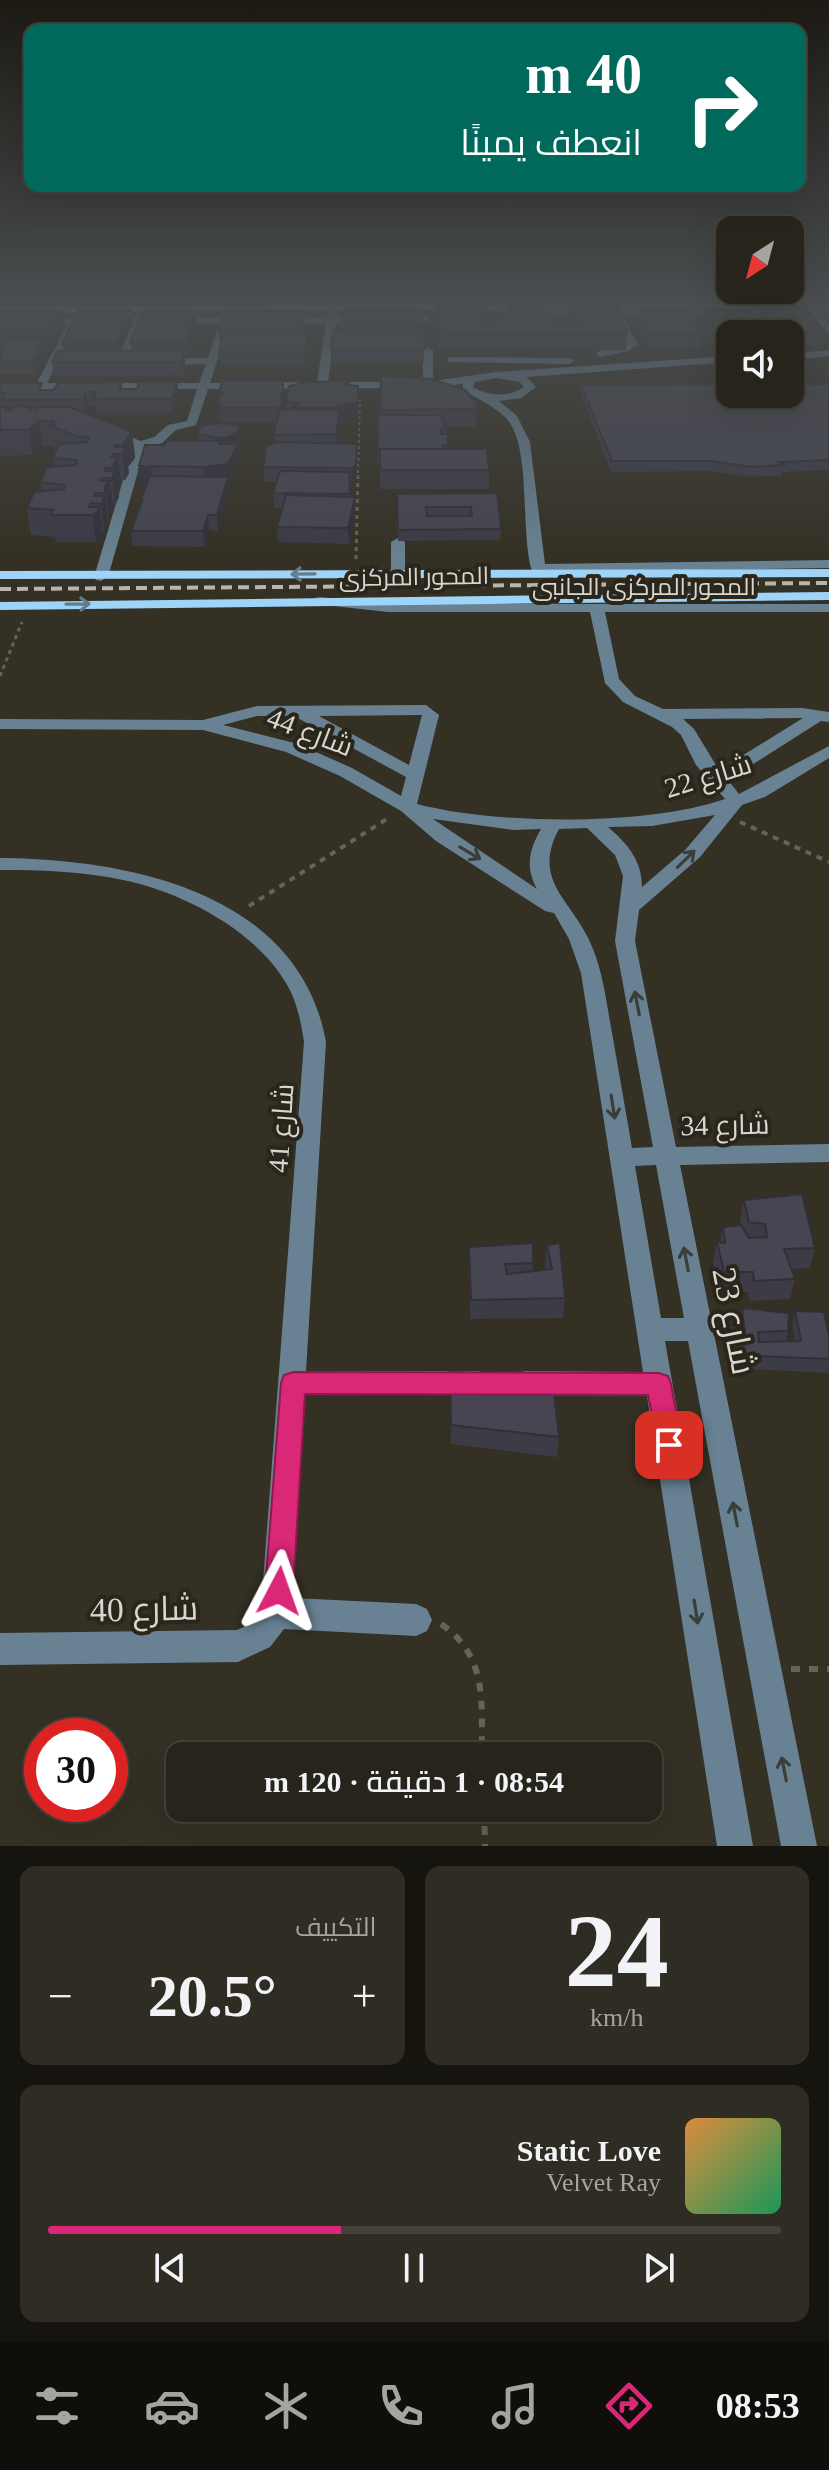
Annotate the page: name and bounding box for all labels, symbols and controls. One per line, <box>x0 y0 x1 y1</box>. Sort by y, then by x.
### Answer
text: 40 m <box>525 43 642 105</box>
icon: right <box>670 56 774 160</box>
text: انعطف يمينًا <box>460 123 642 163</box>
north arrow <box>716 216 804 304</box>
map controls <box>716 216 804 408</box>
button: sound <box>716 320 804 408</box>
street label: المحور المركزى <box>339 563 489 592</box>
one-way arrow <box>290 566 317 582</box>
street label: المحور المركزى الجانبى <box>532 574 756 601</box>
one-way arrow <box>64 597 91 612</box>
street label: شارع 44 <box>262 702 357 765</box>
street label: شارع 22 <box>661 748 756 807</box>
one-way arrow <box>458 845 481 861</box>
one-way arrow <box>676 850 695 869</box>
one-way arrow <box>628 991 643 1017</box>
street label: شارع 41 <box>262 1082 303 1174</box>
one-way arrow <box>606 1094 621 1119</box>
street label: شارع 34 <box>680 1109 770 1144</box>
one-way arrow <box>677 1247 692 1272</box>
street label: شارع 23 <box>702 1264 762 1378</box>
pin <box>635 1411 703 1479</box>
icon: arrive <box>647 1423 691 1467</box>
one-way arrow <box>726 1502 741 1527</box>
position arrow <box>237 1549 321 1633</box>
street label: شارع 40 <box>90 1590 199 1632</box>
one-way arrow <box>690 1599 705 1625</box>
speed limit sign: 30 <box>24 1718 128 1822</box>
one-way arrow <box>776 1757 791 1783</box>
text: 08:54 · 1 دقيقة · 120 m <box>264 1765 564 1798</box>
text: 24 <box>565 1893 669 2008</box>
text: التكييف <box>295 1913 377 1942</box>
text: 20.5° <box>148 1963 277 2029</box>
text: − <box>48 1972 73 2021</box>
text: + <box>352 1972 377 2021</box>
text: km/h <box>590 2003 643 2032</box>
text: Static Love <box>517 2134 661 2167</box>
text: Velvet Ray <box>546 2168 661 2197</box>
icon: previous <box>148 2246 192 2290</box>
icon: pause <box>392 2246 436 2290</box>
icon: next <box>637 2246 681 2290</box>
icon: filters <box>29 2378 85 2434</box>
icon: car <box>144 2378 200 2434</box>
icon: climate <box>258 2378 314 2434</box>
icon: phone <box>373 2378 429 2434</box>
icon: music <box>487 2378 543 2434</box>
icon: directions <box>601 2378 657 2434</box>
text: 08:53 <box>716 2386 800 2426</box>

